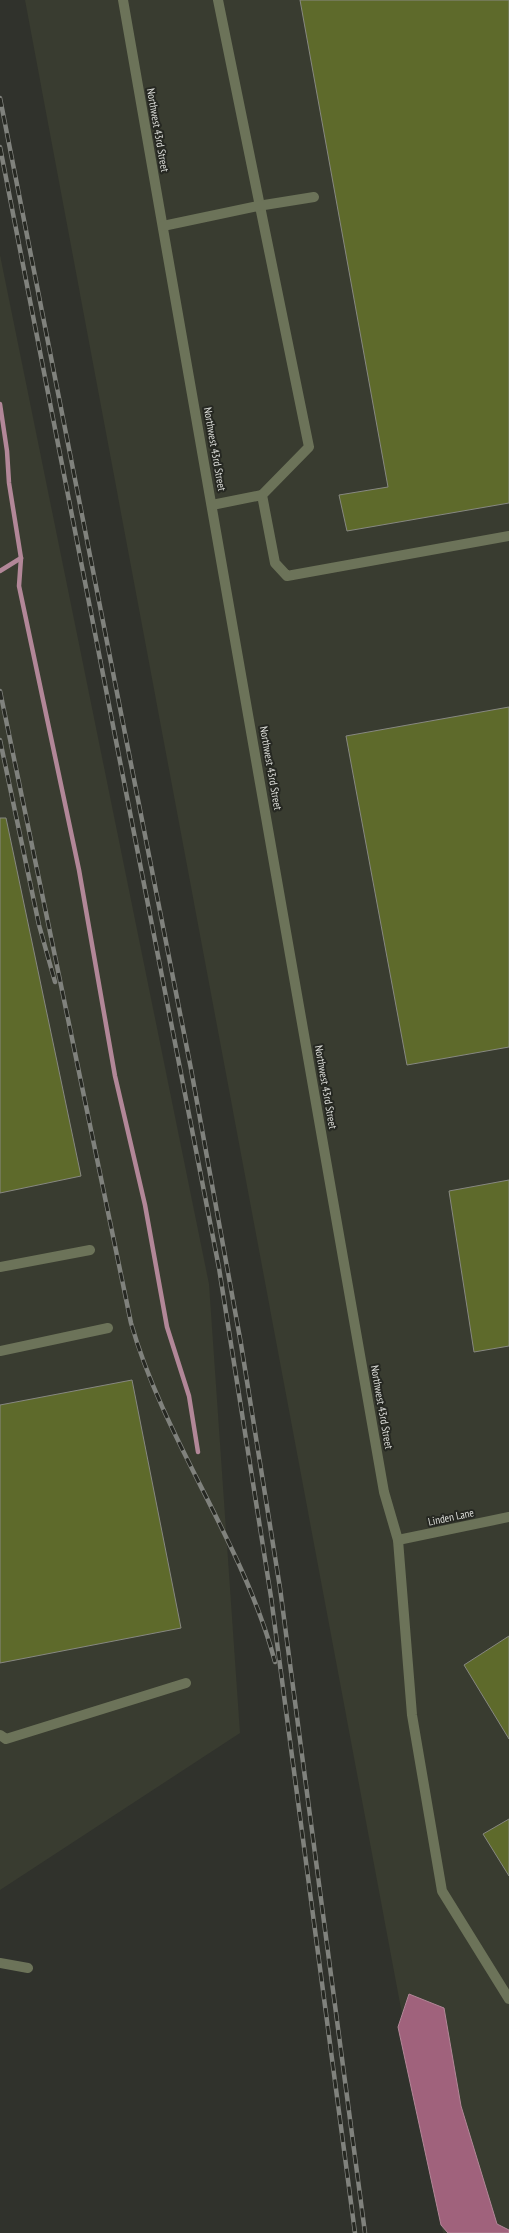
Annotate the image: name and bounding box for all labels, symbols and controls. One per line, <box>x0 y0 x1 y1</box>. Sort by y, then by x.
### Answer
street label: Northwest 43rd Street <box>144 87 172 173</box>
street label: Northwest 43rd Street <box>201 406 229 492</box>
street label: Northwest 43rd Street <box>257 725 285 811</box>
street label: Northwest 43rd Street <box>312 1044 340 1130</box>
street label: Northwest 43rd Street <box>368 1364 396 1450</box>
street label: Linden Lane <box>427 1505 476 1529</box>

